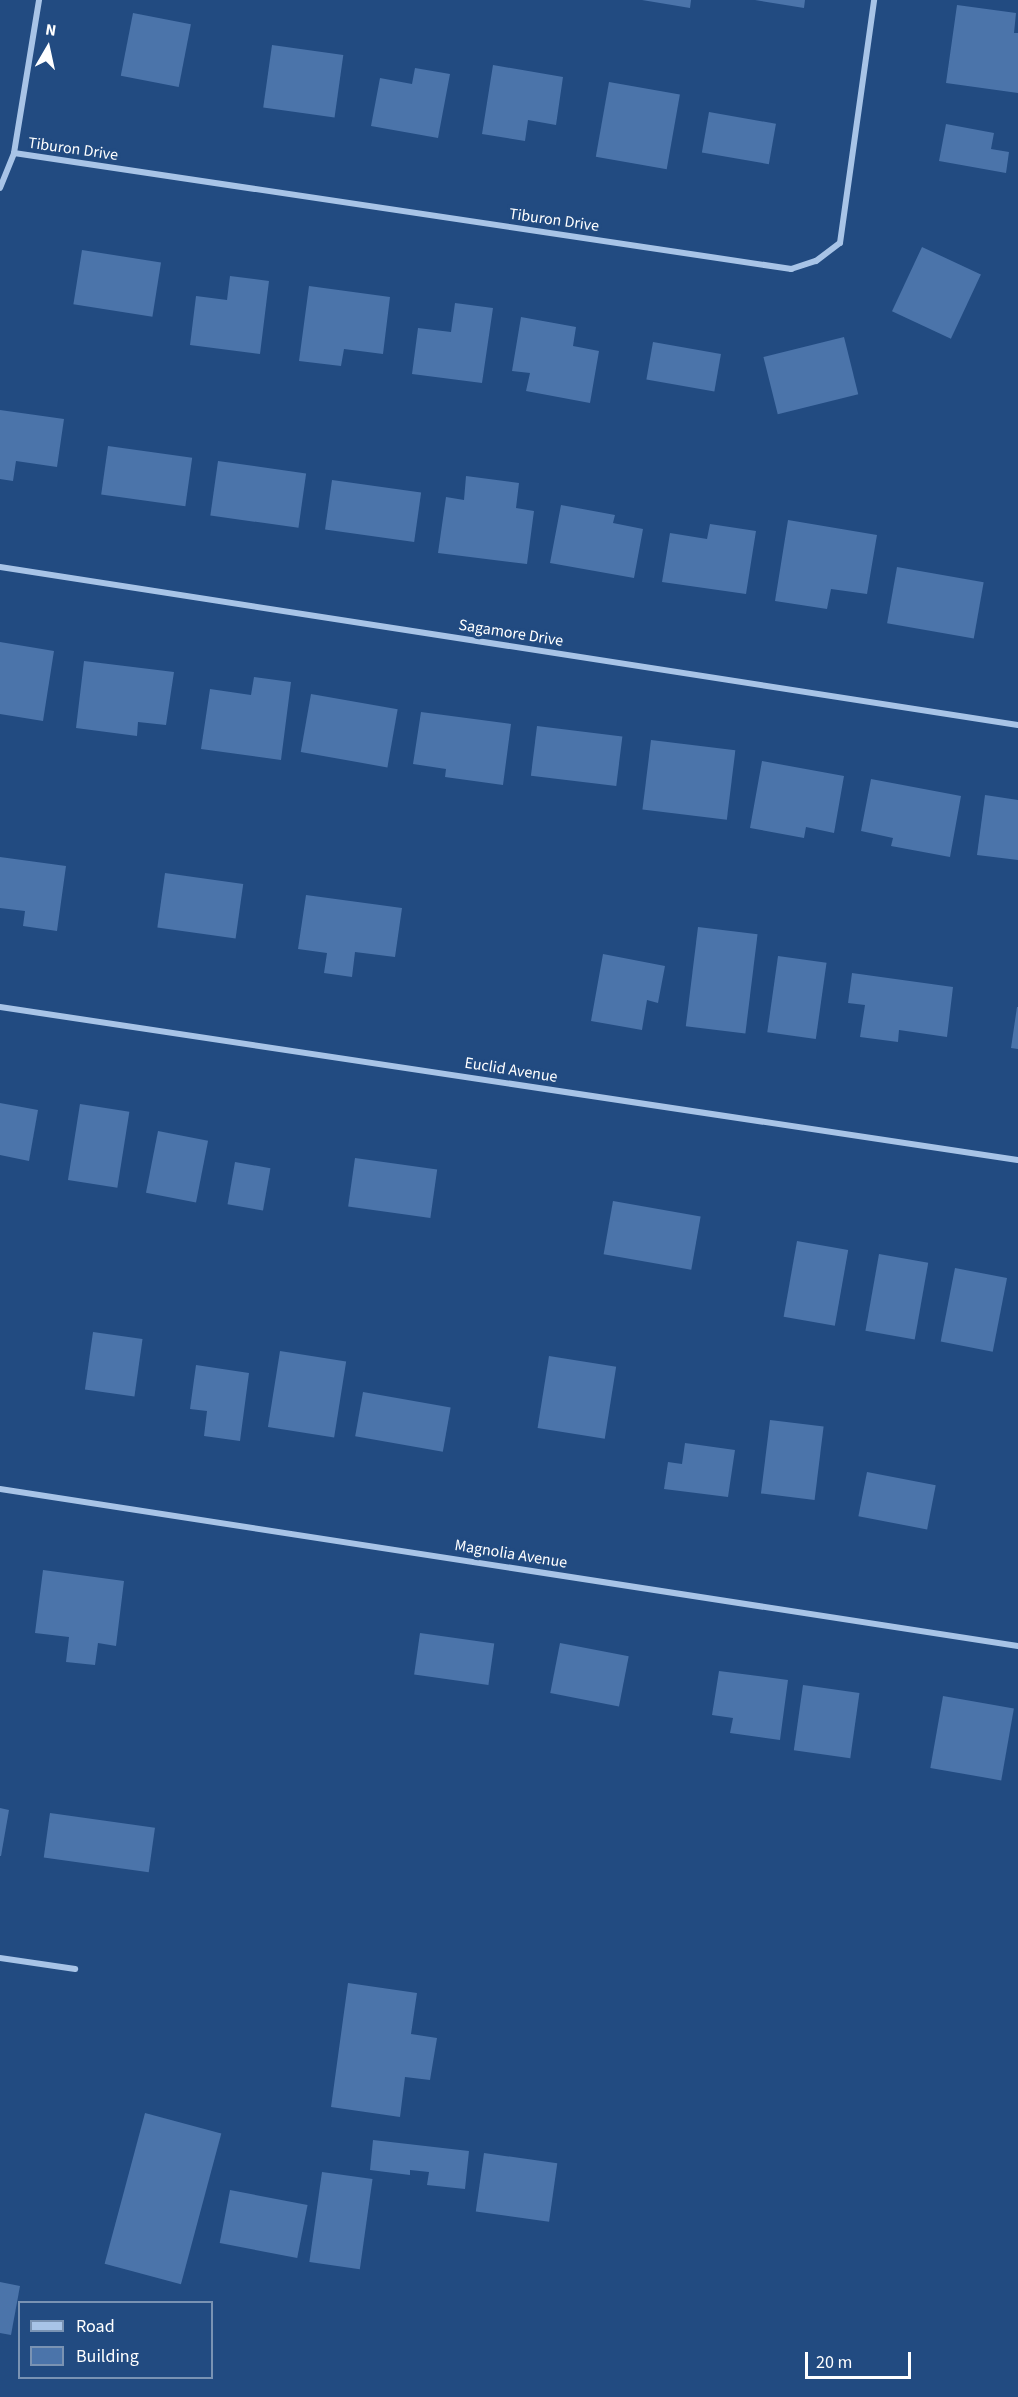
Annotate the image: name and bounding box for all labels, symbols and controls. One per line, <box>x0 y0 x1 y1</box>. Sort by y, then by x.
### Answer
north arrow <box>18 18 78 78</box>
text: N <box>44 19 58 42</box>
street label: Tiburon Drive <box>27 133 119 165</box>
street label: Tiburon Drive <box>508 204 600 236</box>
street label: Sagamore Drive <box>457 615 565 651</box>
street label: Euclid Avenue <box>463 1053 559 1087</box>
street label: Magnolia Avenue <box>453 1536 569 1572</box>
legend <box>18 2301 213 2379</box>
text: Road <box>76 2314 115 2339</box>
scale bar <box>808 2340 914 2378</box>
text: Building <box>76 2344 139 2369</box>
text: 20 m <box>816 2350 852 2375</box>

